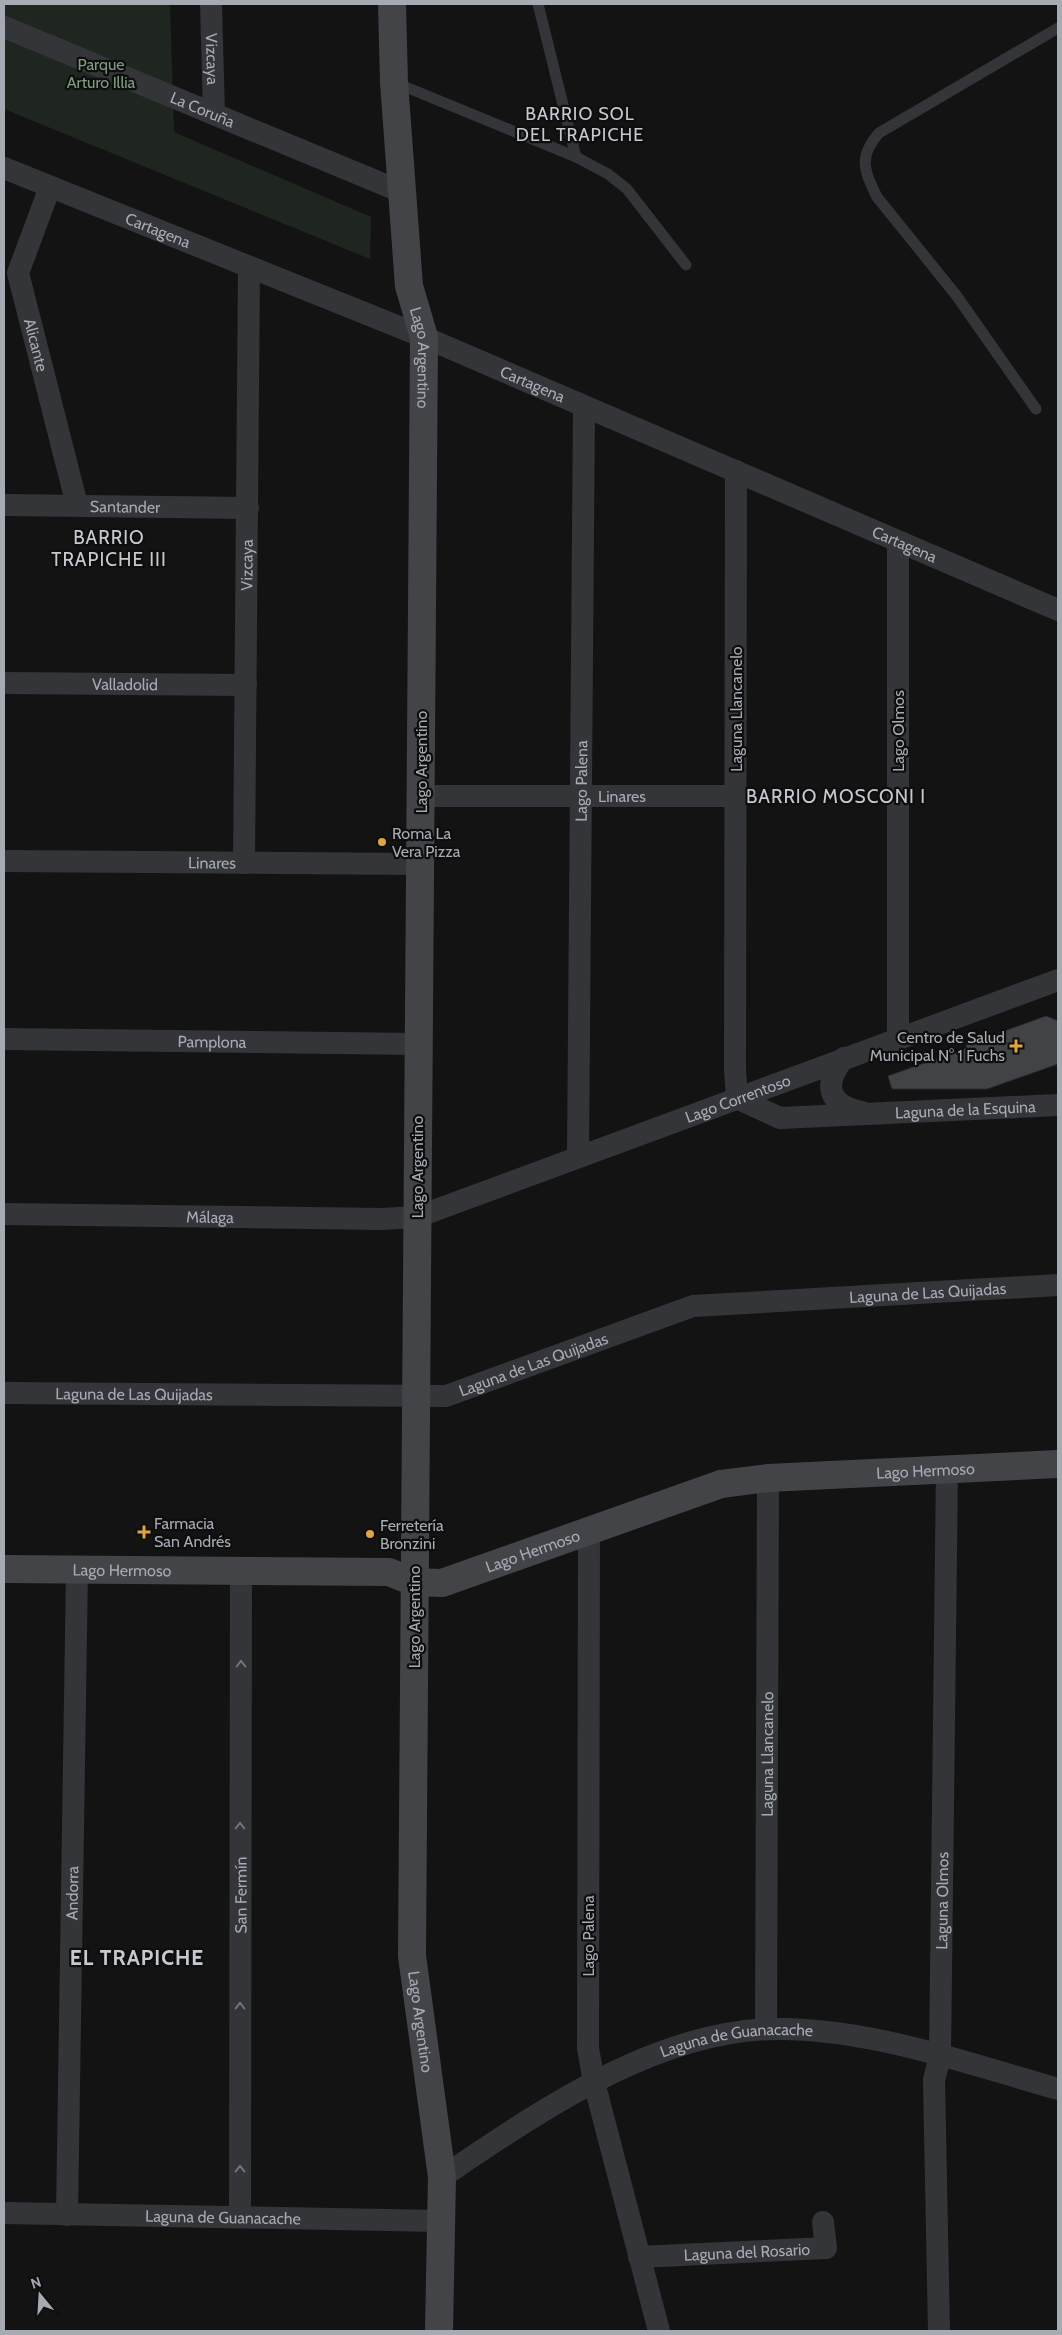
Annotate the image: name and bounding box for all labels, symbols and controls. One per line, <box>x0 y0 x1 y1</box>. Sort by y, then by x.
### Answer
street label: Vizcaya <box>202 33 222 85</box>
park label: Parque Arturo Illia <box>67 55 136 92</box>
street label: La Coruña <box>167 88 238 132</box>
district label: BARRIO SOL DEL TRAPICHE <box>516 103 644 146</box>
street label: Cartagena <box>122 209 193 252</box>
street label: Lago Argentino <box>406 305 433 409</box>
street label: Alicante <box>20 316 52 374</box>
street label: Cartagena <box>497 362 568 407</box>
street label: Santander <box>90 497 161 517</box>
street label: Cartagena <box>869 522 940 567</box>
district label: BARRIO TRAPICHE III <box>51 526 167 571</box>
street label: Vizcaya <box>237 539 257 591</box>
street label: Laguna Llancanelo <box>727 646 746 772</box>
street label: Valladolid <box>92 675 158 694</box>
street label: Lago Olmos <box>889 690 908 772</box>
street label: Lago Argentino <box>412 711 431 813</box>
street label: Lago Palena <box>572 740 591 822</box>
district label: BARRIO MOSCONI I <box>746 785 926 808</box>
street label: Linares <box>598 787 646 806</box>
place label: Roma La Vera Pizza <box>392 824 461 861</box>
marker: Roma La Vera Pizza <box>376 836 388 848</box>
street label: Linares <box>188 853 236 873</box>
place label: Centro de Salud Municipal N° 1 Fuchs <box>870 1028 1005 1065</box>
street label: Pamplona <box>177 1032 247 1052</box>
marker: Centro de Salud Municipal N° 1 Fuchs <box>1009 1039 1023 1053</box>
street label: Lago Correntoso <box>682 1071 793 1127</box>
street label: Laguna de la Esquina <box>895 1097 1036 1123</box>
street label: Lago Argentino <box>408 1116 427 1218</box>
street label: Málaga <box>186 1207 234 1227</box>
street label: Laguna de Las Quijadas <box>849 1279 1007 1307</box>
street label: Laguna de Las Quijadas <box>456 1329 611 1400</box>
street label: Laguna de Las Quijadas <box>55 1384 213 1404</box>
street label: Lago Hermoso <box>876 1459 975 1483</box>
place label: Farmacia San Andrés <box>154 1514 231 1551</box>
place label: Ferretería Bronzini <box>380 1516 444 1553</box>
marker: Farmacia San Andrés <box>138 1526 150 1538</box>
street label: Lago Hermoso <box>483 1526 583 1577</box>
marker: Ferretería Bronzini <box>364 1528 376 1540</box>
street label: Lago Hermoso <box>73 1561 172 1580</box>
street label: Lago Argentino <box>405 1566 424 1668</box>
one-way arrow <box>236 1659 246 1667</box>
street label: Laguna Llancanelo <box>758 1691 777 1817</box>
one-way arrow <box>235 1822 245 1830</box>
street label: Laguna Olmos <box>932 1851 952 1950</box>
street label: San Fermín <box>231 1856 251 1933</box>
street label: Andorra <box>63 1865 82 1920</box>
street label: Lago Palena <box>579 1895 598 1977</box>
district label: EL TRAPICHE <box>70 1945 204 1970</box>
street label: Lago Argentino <box>404 1970 437 2074</box>
one-way arrow <box>235 2002 245 2010</box>
street label: Laguna de Guanacache <box>657 2020 814 2062</box>
one-way arrow <box>235 2164 245 2172</box>
street label: Laguna de Guanacache <box>145 2207 301 2228</box>
street label: Laguna del Rosario <box>683 2240 811 2265</box>
north arrow <box>15 2270 65 2320</box>
text: N <box>28 2273 43 2293</box>

